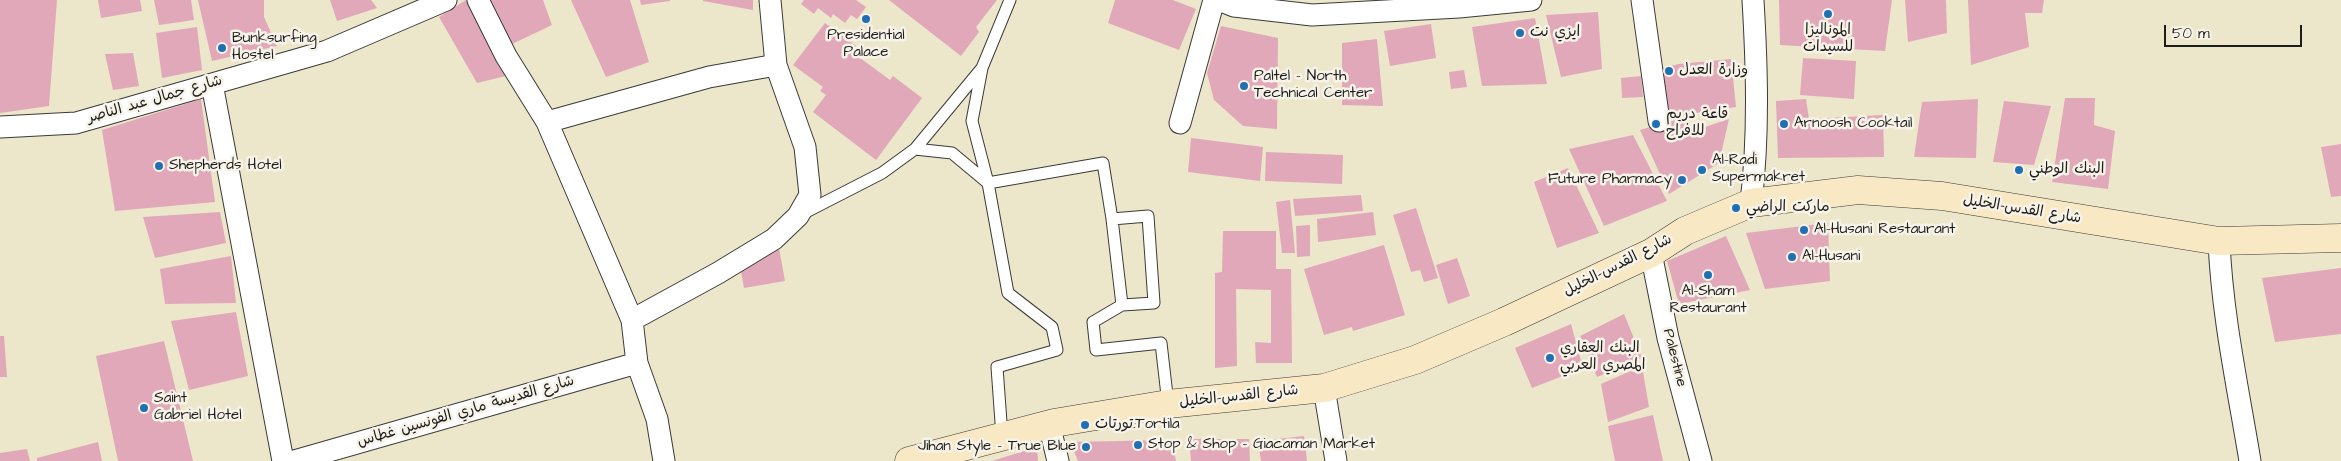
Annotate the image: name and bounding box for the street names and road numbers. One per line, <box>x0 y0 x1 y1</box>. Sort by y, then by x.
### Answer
street label: شارع جمال عبد الناصر <box>85 72 225 128</box>
street label: شارع القدس-الخليل <box>1962 192 2082 228</box>
street label: شارع القدس-الخليل <box>1561 231 1675 301</box>
street label: Palestine <box>1658 327 1690 389</box>
street label: شارع القديسة ماري الفونسين غطاس <box>355 372 577 452</box>
street label: شارع القدس-الخليل <box>1179 382 1299 412</box>

